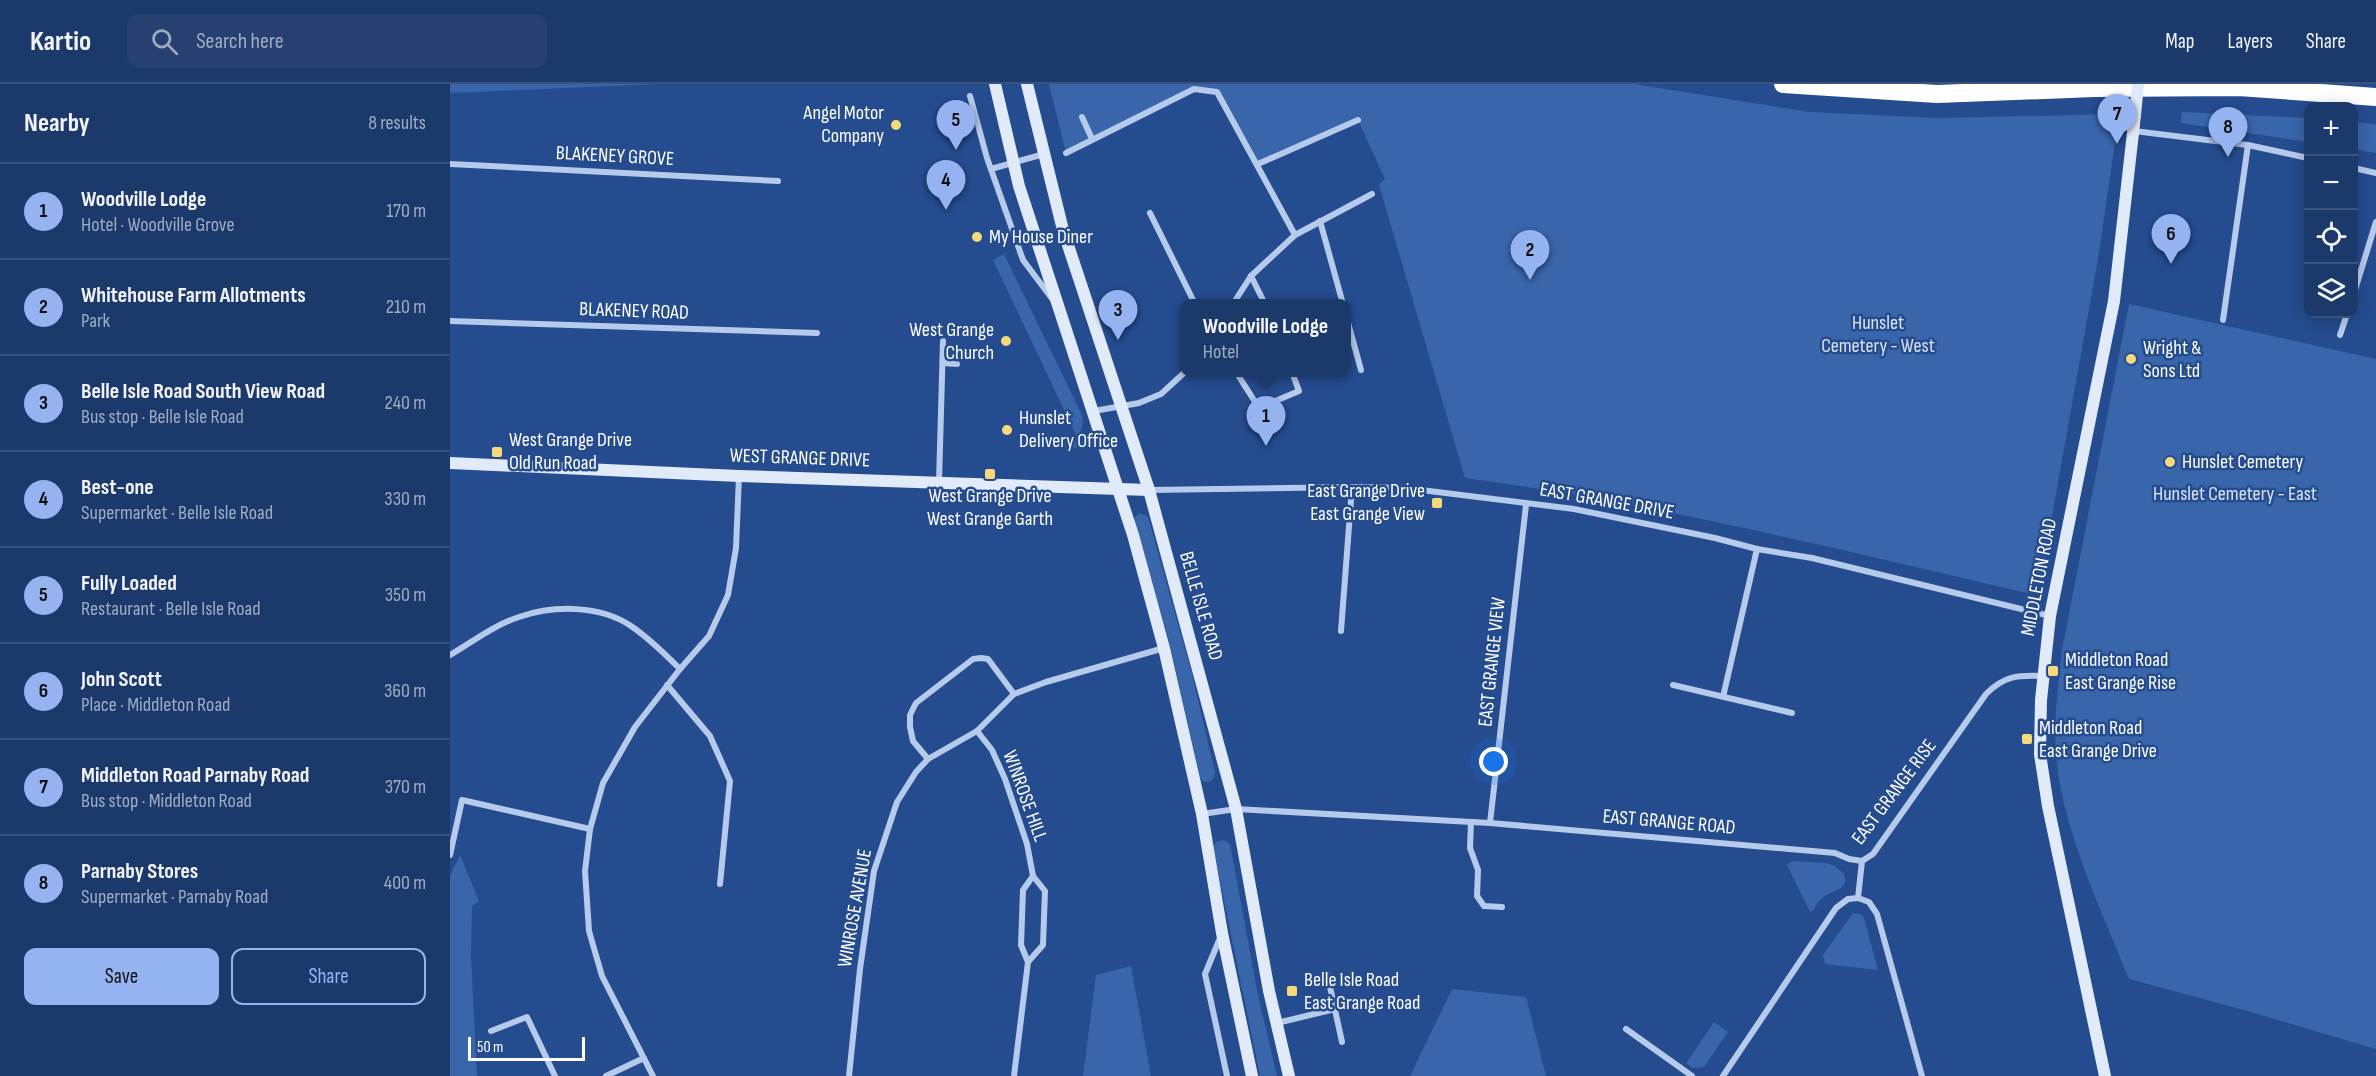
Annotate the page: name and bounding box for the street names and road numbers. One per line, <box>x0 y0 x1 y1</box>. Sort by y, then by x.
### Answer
street label: BLAKENEY GROVE <box>555 141 675 171</box>
street label: BLAKENEY ROAD <box>579 297 689 325</box>
street label: WEST GRANGE DRIVE <box>729 444 871 472</box>
street label: EAST GRANGE DRIVE <box>1538 477 1676 525</box>
street label: MIDDLETON ROAD <box>2016 516 2062 638</box>
street label: BELLE ISLE ROAD <box>1174 549 1228 663</box>
street label: EAST GRANGE VIEW <box>1473 596 1511 728</box>
street label: EAST GRANGE RISE <box>1847 735 1941 849</box>
street label: WINROSE HILL <box>997 747 1053 845</box>
street label: EAST GRANGE ROAD <box>1602 804 1736 840</box>
street label: WINROSE AVENUE <box>833 847 877 969</box>

